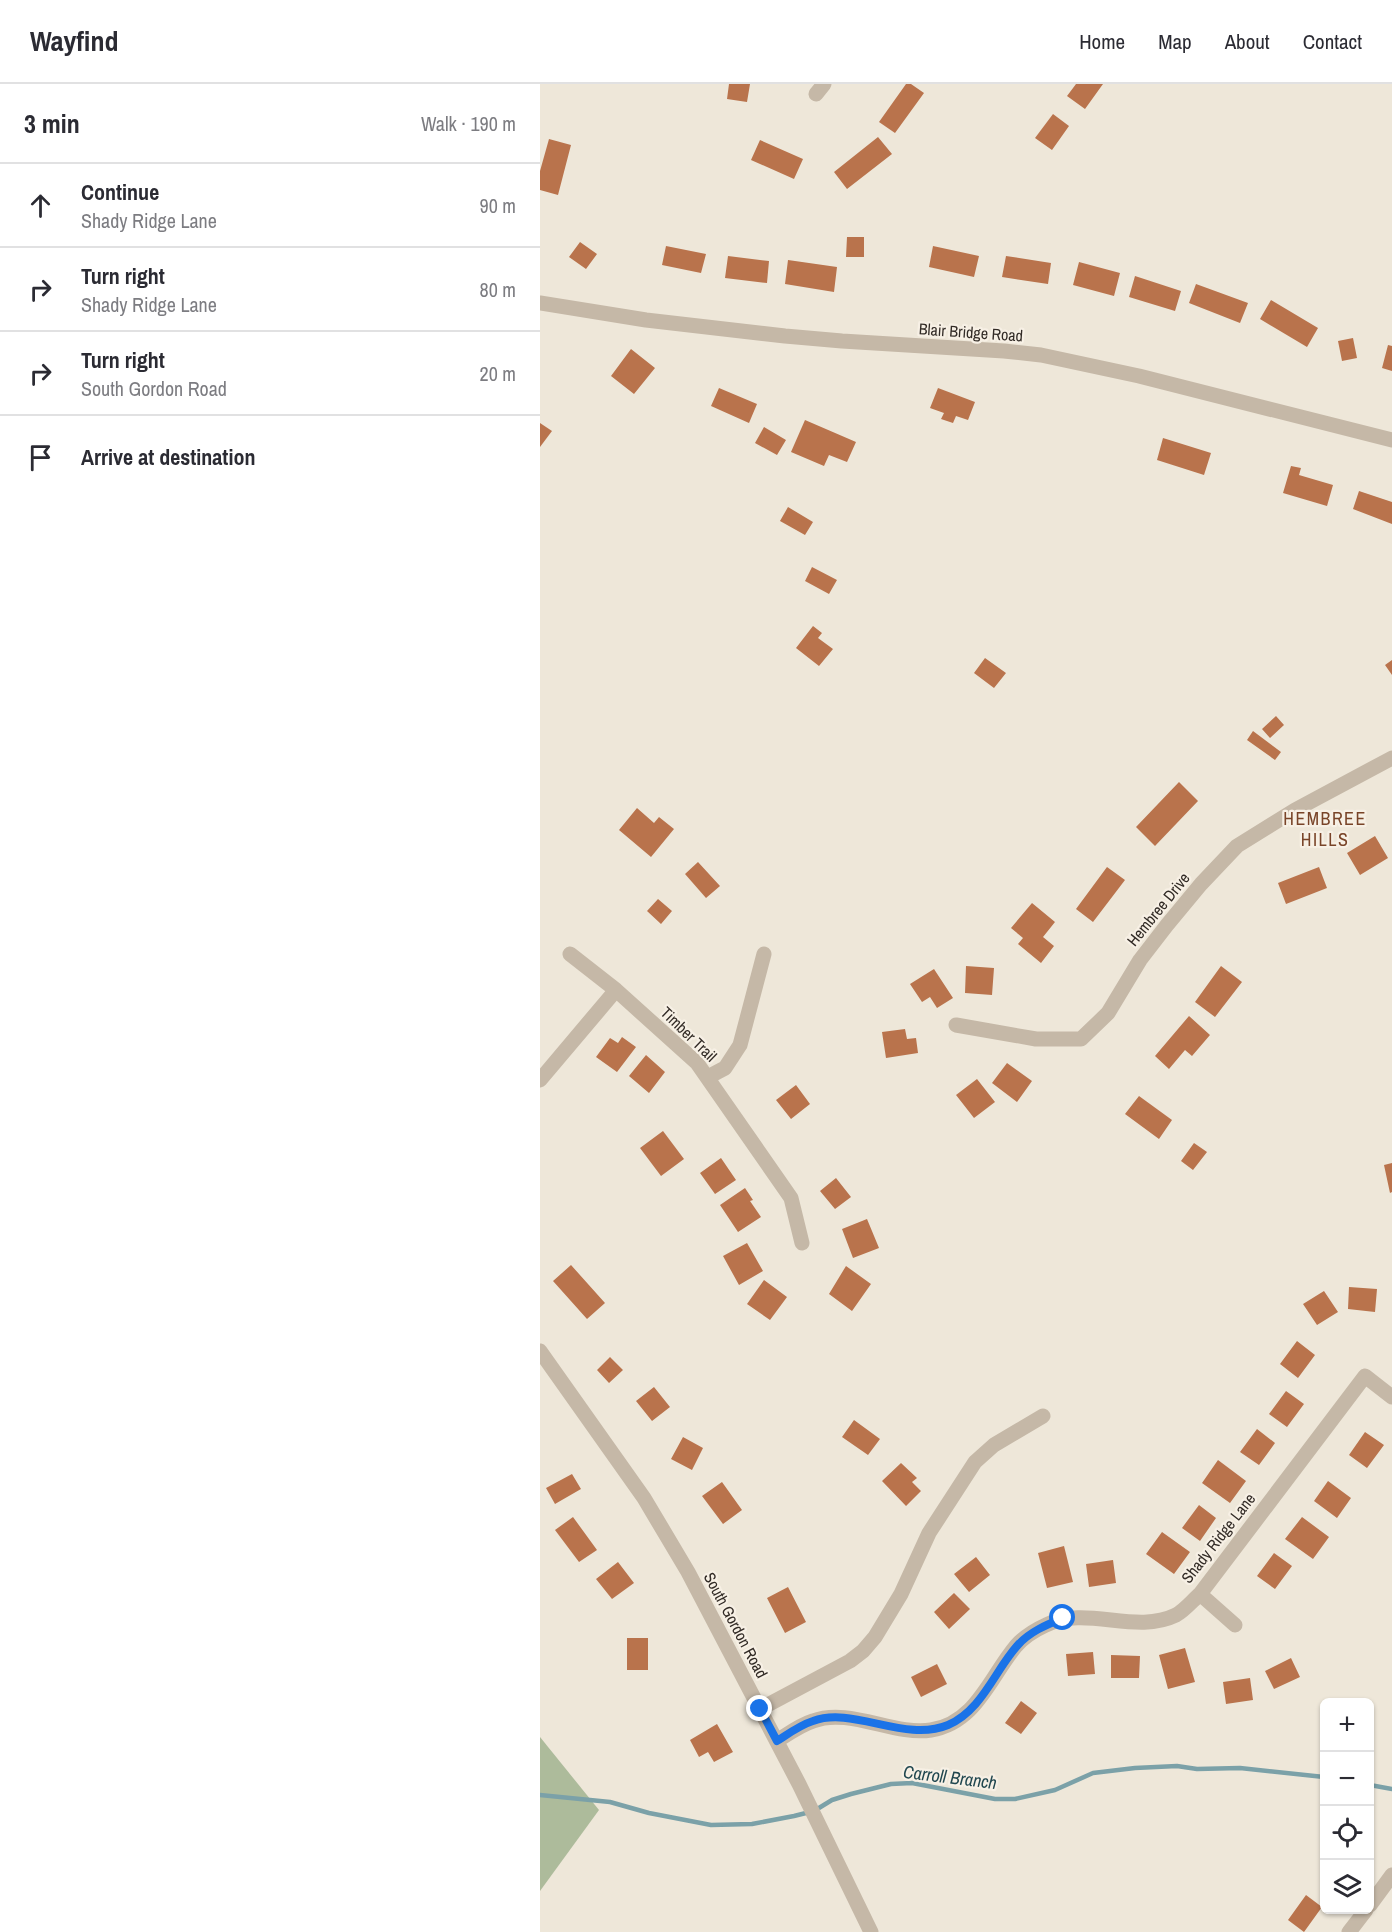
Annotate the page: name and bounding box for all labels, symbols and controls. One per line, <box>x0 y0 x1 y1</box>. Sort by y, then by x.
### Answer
text: Wayfind <box>30 22 118 60</box>
text: Home <box>1079 27 1125 56</box>
text: Map <box>1158 27 1192 56</box>
text: About <box>1225 27 1270 56</box>
text: Contact <box>1303 27 1362 56</box>
text: 3 min <box>24 106 80 141</box>
text: Walk · 190 m <box>421 110 516 137</box>
text: Continue <box>81 177 159 207</box>
icon: ahead <box>24 189 57 222</box>
text: 90 m <box>480 192 516 219</box>
text: Shady Ridge Lane <box>81 207 217 234</box>
text: Turn right <box>81 261 165 291</box>
icon: right <box>24 273 57 306</box>
text: 80 m <box>480 276 516 303</box>
text: Shady Ridge Lane <box>81 291 217 318</box>
street label: Blair Bridge Road <box>918 317 1024 347</box>
text: Turn right <box>81 345 165 375</box>
icon: right <box>24 357 57 390</box>
text: 20 m <box>480 360 516 387</box>
text: South Gordon Road <box>81 375 227 402</box>
icon: arrive <box>24 441 57 474</box>
text: Arrive at destination <box>81 442 255 472</box>
district label: HEMBREE HILLS <box>1283 806 1367 852</box>
street label: Hembree Drive <box>1121 868 1195 950</box>
street label: Timber Trail <box>656 1002 722 1066</box>
street label: Shady Ridge Lane <box>1176 1488 1260 1588</box>
street label: South Gordon Road <box>699 1568 773 1682</box>
route start <box>1049 1604 1075 1630</box>
route end <box>746 1695 772 1721</box>
map controls <box>1320 1698 1374 1914</box>
button: + <box>1320 1698 1374 1752</box>
button: − <box>1320 1752 1374 1806</box>
water label: Carroll Branch <box>902 1759 998 1795</box>
button: locate <box>1320 1806 1374 1860</box>
button: layers <box>1320 1860 1374 1914</box>

